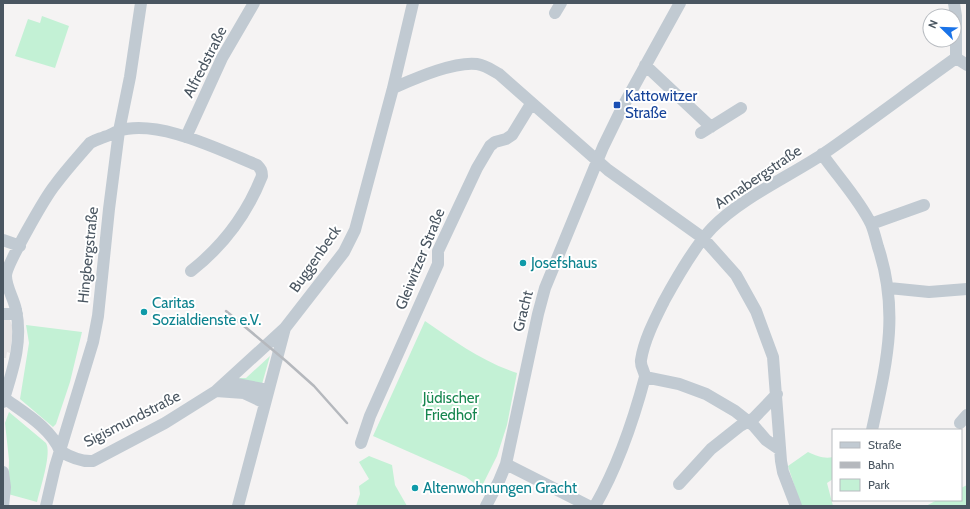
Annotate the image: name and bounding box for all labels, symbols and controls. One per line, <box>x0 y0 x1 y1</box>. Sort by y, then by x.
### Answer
north arrow <box>922 8 962 48</box>
text: N <box>925 18 941 30</box>
street label: Alfredstraße <box>179 23 231 101</box>
place label: Kattowitzer Straße <box>625 87 697 122</box>
marker: Kattowitzer Straße <box>612 100 622 110</box>
street label: Annabergstraße <box>711 141 805 213</box>
street label: Gleiwitzer Straße <box>391 205 449 312</box>
street label: Hingbergstraße <box>74 206 102 304</box>
street label: Buggenbeck <box>285 222 345 296</box>
place label: Josefshaus <box>530 254 597 272</box>
marker: Josefshaus <box>518 258 528 268</box>
street label: Gracht <box>509 289 537 333</box>
place label: Caritas Sozialdienste e.V. <box>152 294 261 329</box>
marker: Caritas Sozialdienste e.V. <box>139 307 149 317</box>
street label: Sigismundstraße <box>81 387 184 451</box>
park label: Jüdischer Friedhof <box>422 389 480 424</box>
legend <box>832 429 962 501</box>
text: Straße <box>868 437 901 452</box>
text: Bahn <box>868 457 894 472</box>
text: Park <box>868 477 890 492</box>
place label: Altenwohnungen Gracht <box>423 479 577 497</box>
marker: Altenwohnungen Gracht <box>410 483 420 493</box>

